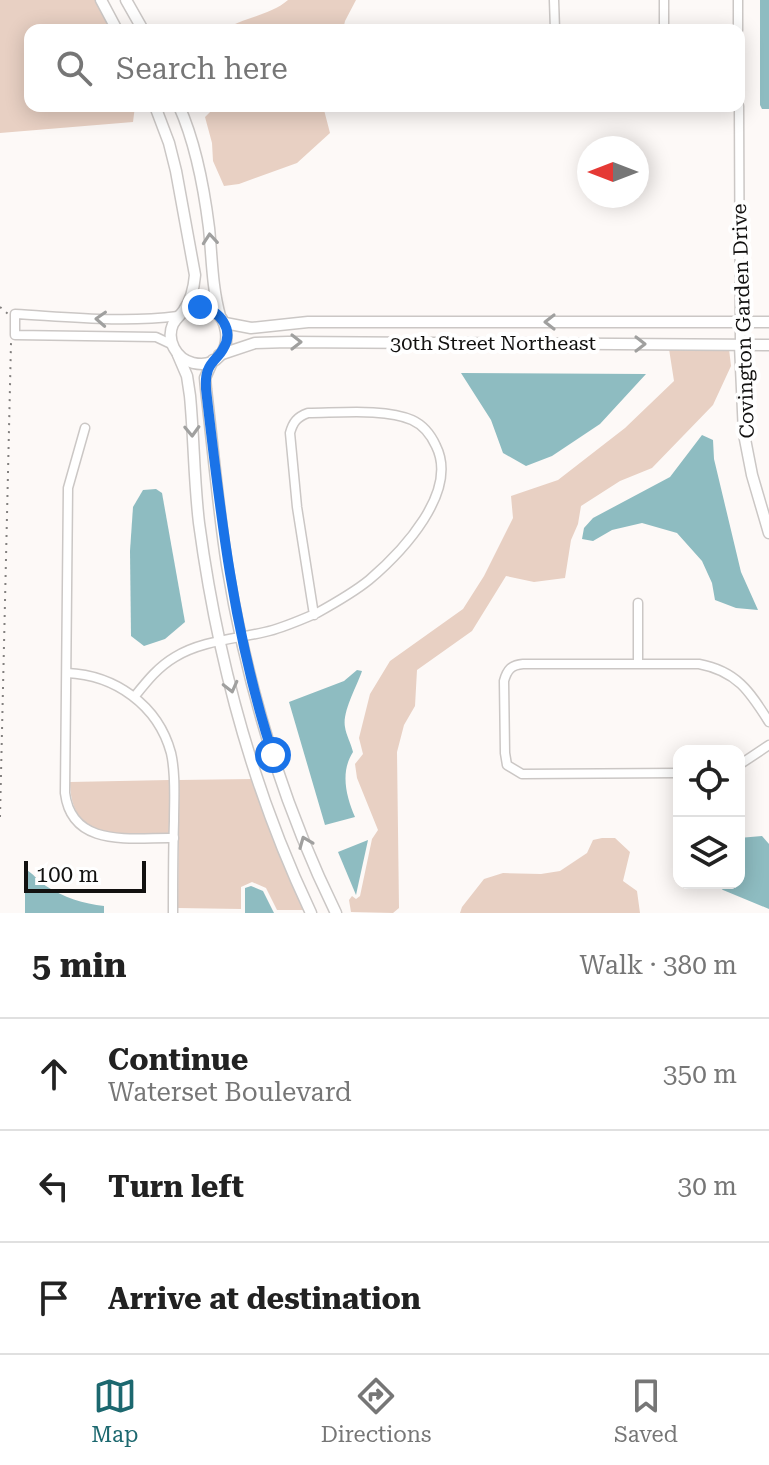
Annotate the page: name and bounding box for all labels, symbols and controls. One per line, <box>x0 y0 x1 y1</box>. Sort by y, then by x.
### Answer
search box <box>24 24 745 112</box>
icon: search <box>52 46 96 90</box>
text: Search here <box>116 51 288 86</box>
north arrow <box>577 136 649 208</box>
street label: Covington Garden Drive <box>727 203 759 439</box>
one-way arrow <box>201 232 218 245</box>
route end <box>182 289 218 325</box>
one-way arrow <box>94 310 107 327</box>
one-way arrow <box>543 313 556 331</box>
street label: 30th Street Northeast <box>390 331 596 355</box>
one-way arrow <box>290 333 303 351</box>
one-way arrow <box>634 335 647 353</box>
one-way arrow <box>184 425 201 438</box>
one-way arrow <box>221 680 238 694</box>
route start <box>255 737 291 773</box>
map controls <box>673 745 745 889</box>
button: locate <box>673 745 745 817</box>
button: layers <box>673 817 745 889</box>
one-way arrow <box>298 836 315 850</box>
scale bar <box>24 857 146 893</box>
text: 100 m <box>36 862 99 887</box>
text: 5 min <box>32 945 127 985</box>
text: Walk · 380 m <box>579 950 737 980</box>
text: Continue <box>108 1042 248 1077</box>
icon: ahead <box>32 1052 76 1096</box>
text: 350 m <box>663 1059 737 1089</box>
text: Waterset Boulevard <box>108 1077 352 1107</box>
icon: left <box>32 1164 76 1208</box>
text: Turn left <box>108 1169 244 1204</box>
text: 30 m <box>678 1171 737 1201</box>
icon: arrive <box>32 1276 76 1320</box>
text: Arrive at destination <box>108 1281 421 1316</box>
tab: Map <box>91 1374 138 1447</box>
tab: Directions <box>321 1374 431 1447</box>
tab: Saved <box>614 1374 678 1447</box>

